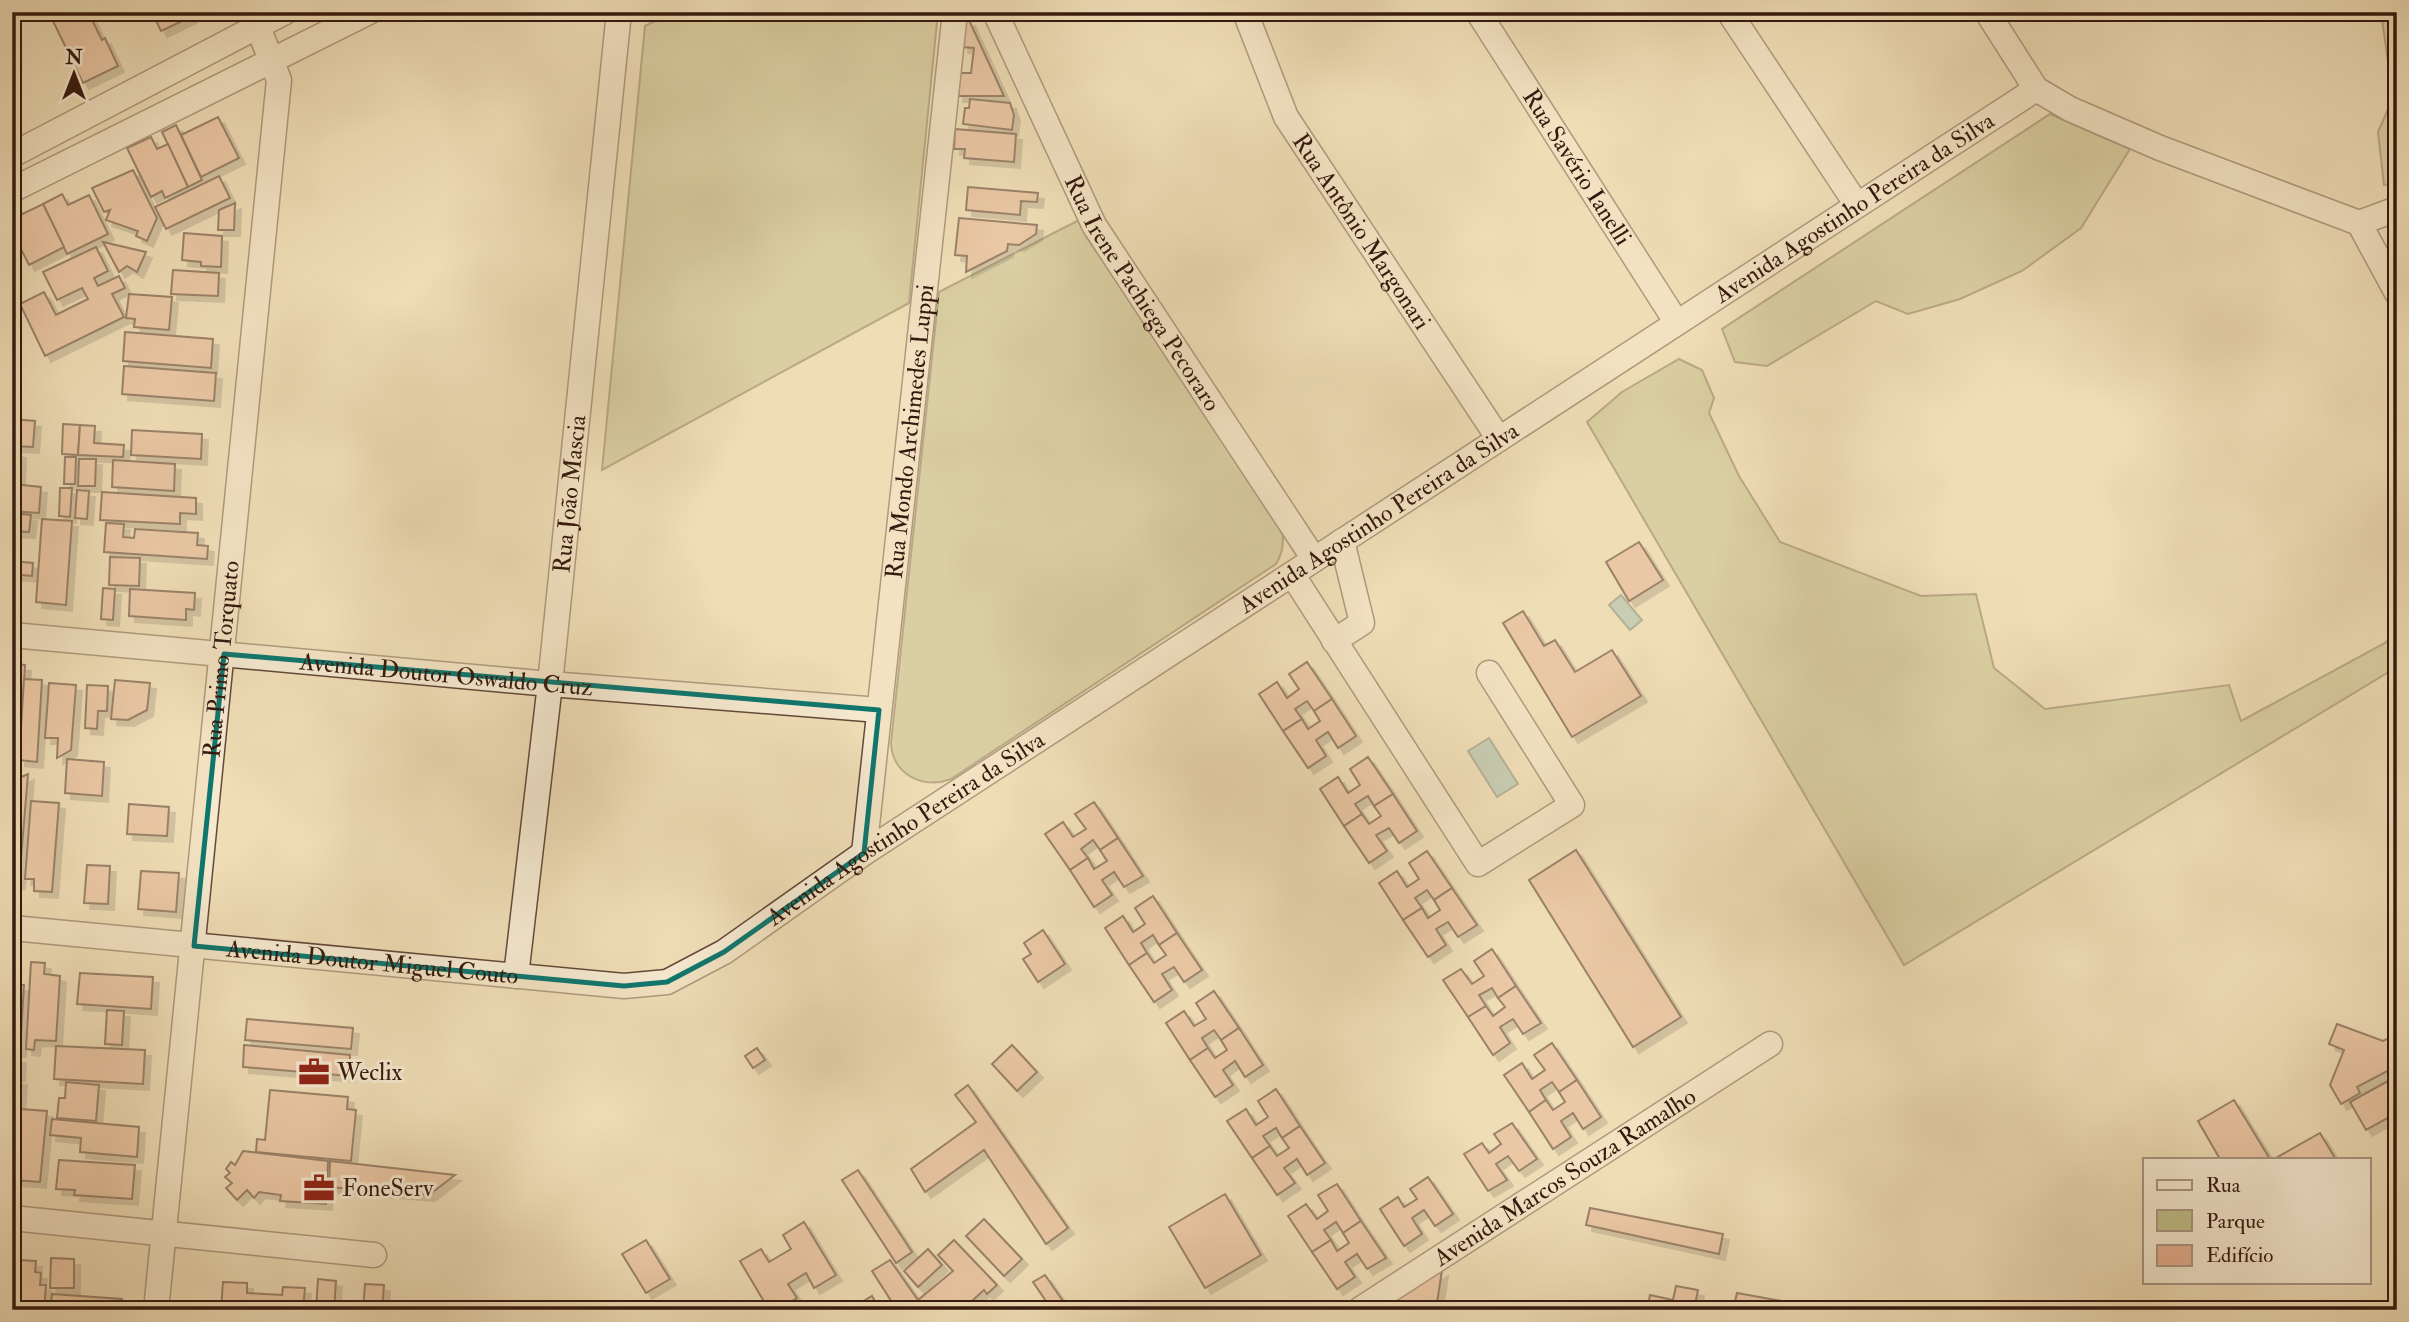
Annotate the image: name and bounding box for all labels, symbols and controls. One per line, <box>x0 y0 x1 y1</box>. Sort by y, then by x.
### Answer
north arrow <box>38 38 108 108</box>
text: N <box>64 46 83 70</box>
street label: Rua Savério Ianelli <box>1515 83 1638 251</box>
street label: Avenida Agostinho Pereira da Silva <box>1708 105 2001 311</box>
street label: Rua Antônio Margonari <box>1285 128 1437 336</box>
street label: Rua Irene Pachiega Pecoraro <box>1057 170 1227 417</box>
street label: Rua Mondo Archimedes Luppi <box>879 283 941 580</box>
street label: Rua João Mascia <box>546 412 594 575</box>
street label: Avenida Agostinho Pereira da Silva <box>1232 415 1526 621</box>
street label: Rua Primo Torquato <box>196 559 247 759</box>
street label: Avenida Doutor Oswaldo Cruz <box>297 646 594 703</box>
street label: Avenida Agostinho Pereira da Silva <box>760 724 1051 934</box>
street label: Avenida Doutor Miguel Couto <box>224 933 520 992</box>
office icon: Weclix <box>297 1055 331 1089</box>
place label: Weclix <box>336 1057 403 1088</box>
street label: Avenida Marcos Souza Ramalho <box>1427 1081 1702 1274</box>
legend <box>2143 1158 2370 1284</box>
office icon: FoneServ <box>302 1171 336 1205</box>
text: Rua <box>2206 1172 2241 1199</box>
place label: FoneServ <box>342 1173 434 1204</box>
text: Parque <box>2206 1208 2265 1235</box>
text: Edifício <box>2206 1242 2273 1269</box>

